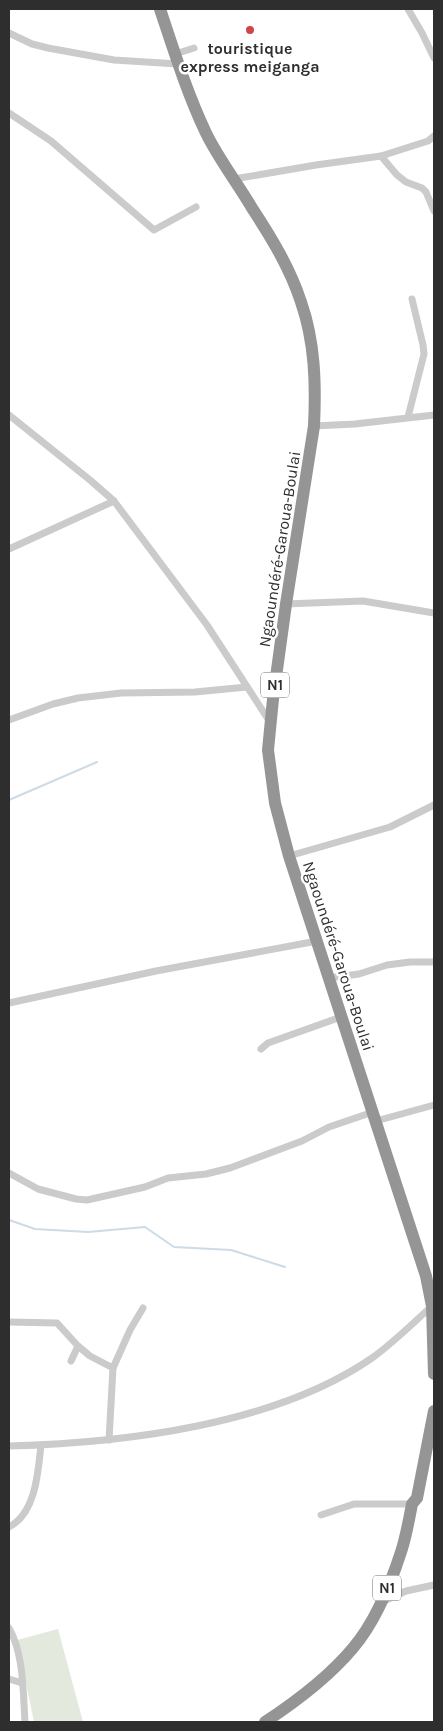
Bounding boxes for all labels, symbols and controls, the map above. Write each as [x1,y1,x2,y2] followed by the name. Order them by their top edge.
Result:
[244,24,256,36] marker: touristique express meiganga
[180,39,320,76] place label: touristique express meiganga
[255,450,304,648] street label: Ngaoundéré-Garoua-Boulai
[261,672,289,698] road number: N1
[299,859,378,1053] street label: Ngaoundéré-Garoua-Boulai
[373,1576,401,1600] road number: N1

